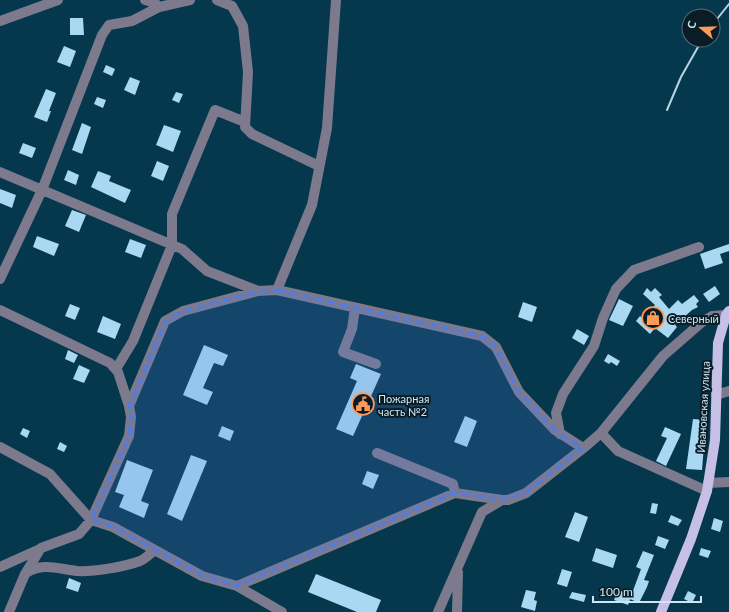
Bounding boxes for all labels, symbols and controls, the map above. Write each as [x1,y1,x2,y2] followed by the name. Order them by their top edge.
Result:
[681,8,721,48] north arrow
[684,18,699,30] text: С
[640,305,666,331] shop icon: Северный
[668,312,719,325] place label: Северный
[694,361,712,453] street label: Ивановская улица
[350,391,376,417] public building icon: Пожарная часть №2
[378,392,429,418] place label: Пожарная часть №2
[593,578,701,604] scale bar
[599,584,633,599] text: 100 m

